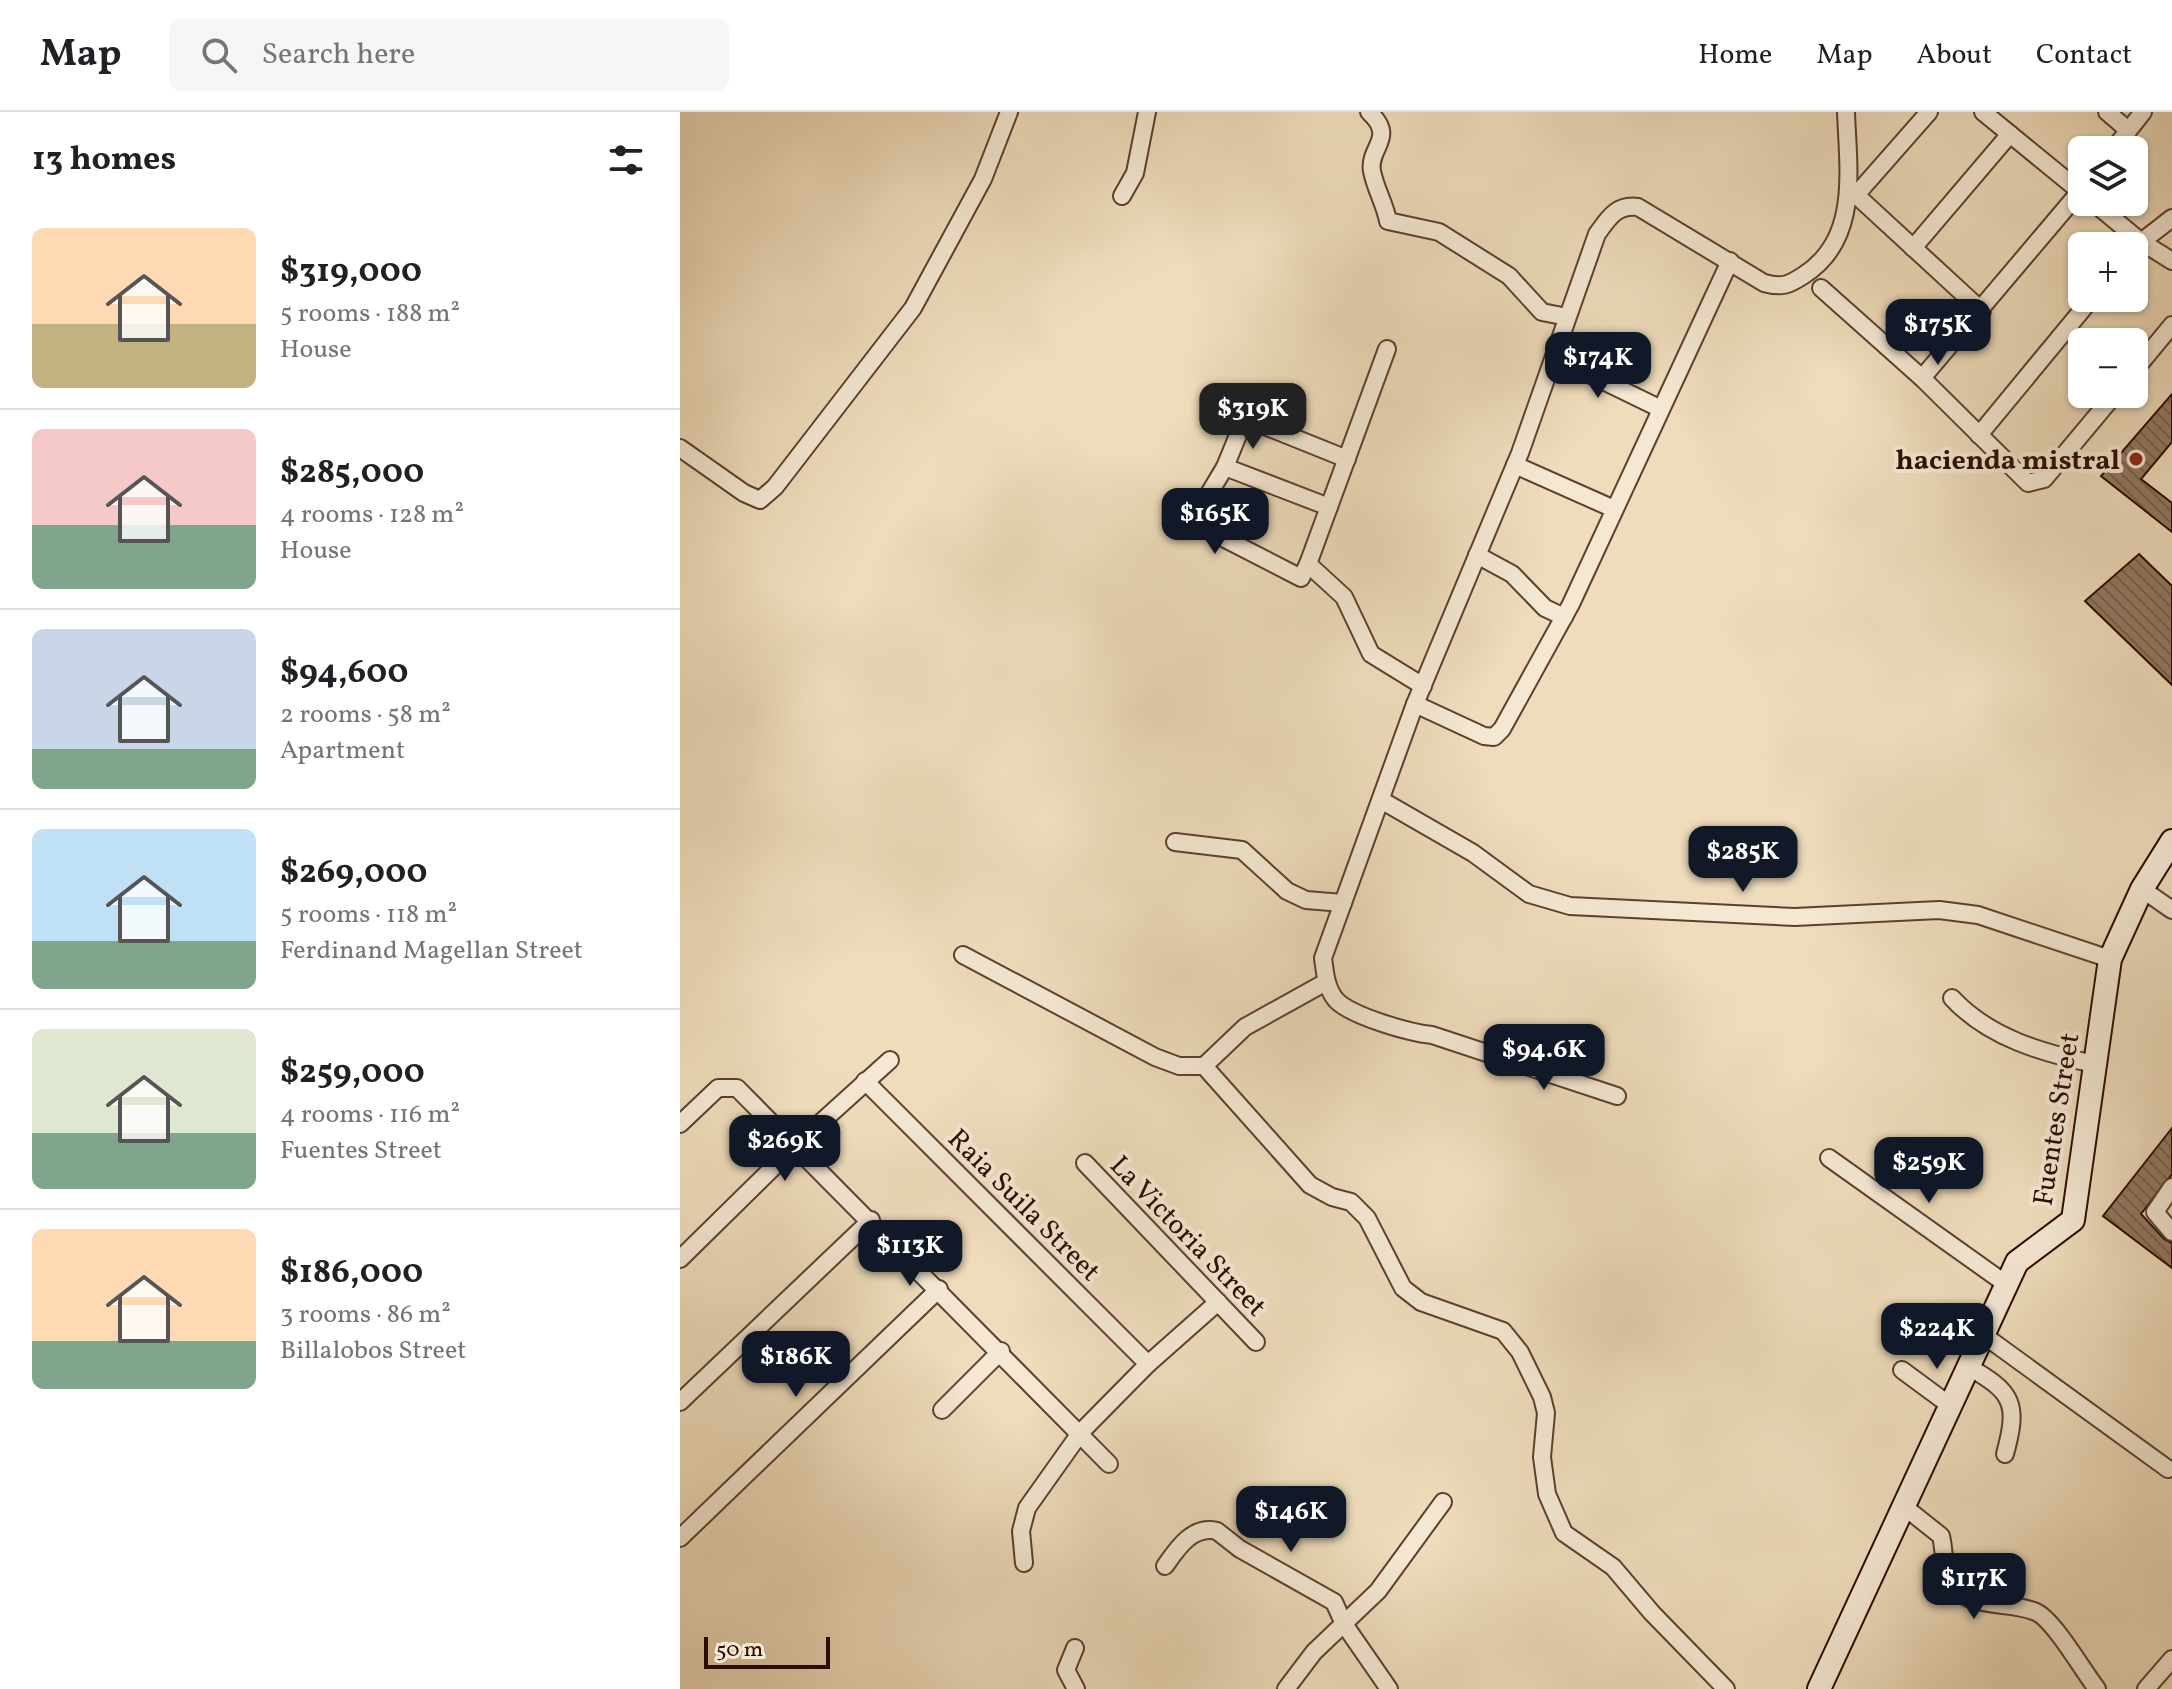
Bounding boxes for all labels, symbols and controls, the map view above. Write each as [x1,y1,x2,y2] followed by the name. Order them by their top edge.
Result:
[169,19,729,91] search box
[40,29,121,82] text: Map
[197,33,241,77] icon: search
[261,34,415,76] text: Search here
[1698,36,1772,75] text: Home
[1816,36,1872,75] text: Map
[1916,36,1992,75] text: About
[2036,36,2132,75] text: Contact
[2068,136,2148,408] map controls
[2068,136,2148,216] button: layers
[32,137,176,184] text: 13 homes
[604,138,648,182] icon: filters
[2068,232,2148,312] button: +
[280,249,422,296] text: $319,000
[96,260,192,356] icon: home
[280,296,460,332] text: 5 rooms · 188 m²
[1882,299,1994,367] pin: $175K
[1904,307,1972,343] text: $175K
[2068,328,2148,408] button: −
[280,332,352,368] text: House
[1542,332,1654,400] pin: $174K
[1563,340,1633,376] text: $174K
[1197,383,1309,451] pin: $319K
[1217,391,1289,427] text: $319K
[1895,442,2120,481] place label: hacienda mistral
[280,450,424,497] text: $285,000
[2127,450,2145,468] marker: hacienda mistral
[96,461,192,557] icon: home
[1159,488,1271,556] pin: $165K
[1180,496,1250,532] text: $165K
[280,497,464,533] text: 4 rooms · 128 m²
[280,533,352,569] text: House
[280,650,408,697] text: $94,600
[96,661,192,757] icon: home
[280,697,451,733] text: 2 rooms · 58 m²
[280,733,405,769] text: Apartment
[1687,826,1799,894] pin: $285K
[1707,834,1780,870] text: $285K
[280,850,427,897] text: $269,000
[96,861,192,957] icon: home
[280,897,457,933] text: 5 rooms · 118 m²
[280,933,583,969] text: Ferdinand Magellan Street
[1479,1024,1609,1092] pin: $94.6K
[2025,1030,2090,1209] street label: Fuentes Street
[1502,1032,1586,1068] text: $94.6K
[280,1050,425,1097] text: $259,000
[96,1061,192,1157] icon: home
[280,1097,460,1133] text: 4 rooms · 116 m²
[729,1115,841,1183] pin: $269K
[938,1121,1108,1291] street label: Raia Suila Street
[747,1123,823,1159] text: $269K
[280,1133,442,1169] text: Fuentes Street
[1873,1137,1985,1205] pin: $259K
[1892,1145,1966,1181] text: $259K
[1100,1147,1274,1326] street label: La Victoria Street
[854,1220,966,1288] pin: $113K
[876,1228,944,1264] text: $113K
[280,1250,423,1297] text: $186,000
[96,1261,192,1357] icon: home
[280,1297,451,1333] text: 3 rooms · 86 m²
[1881,1303,1993,1371] pin: $224K
[1899,1311,1975,1347] text: $224K
[740,1331,852,1399] pin: $186K
[280,1333,466,1369] text: Billalobos Street
[760,1339,832,1375] text: $186K
[1235,1486,1347,1554] pin: $146K
[1254,1494,1328,1530] text: $146K
[1918,1553,2030,1621] pin: $117K
[1941,1561,2007,1597] text: $117K
[704,1633,830,1669] scale bar
[716,1635,763,1666] text: 50 m

